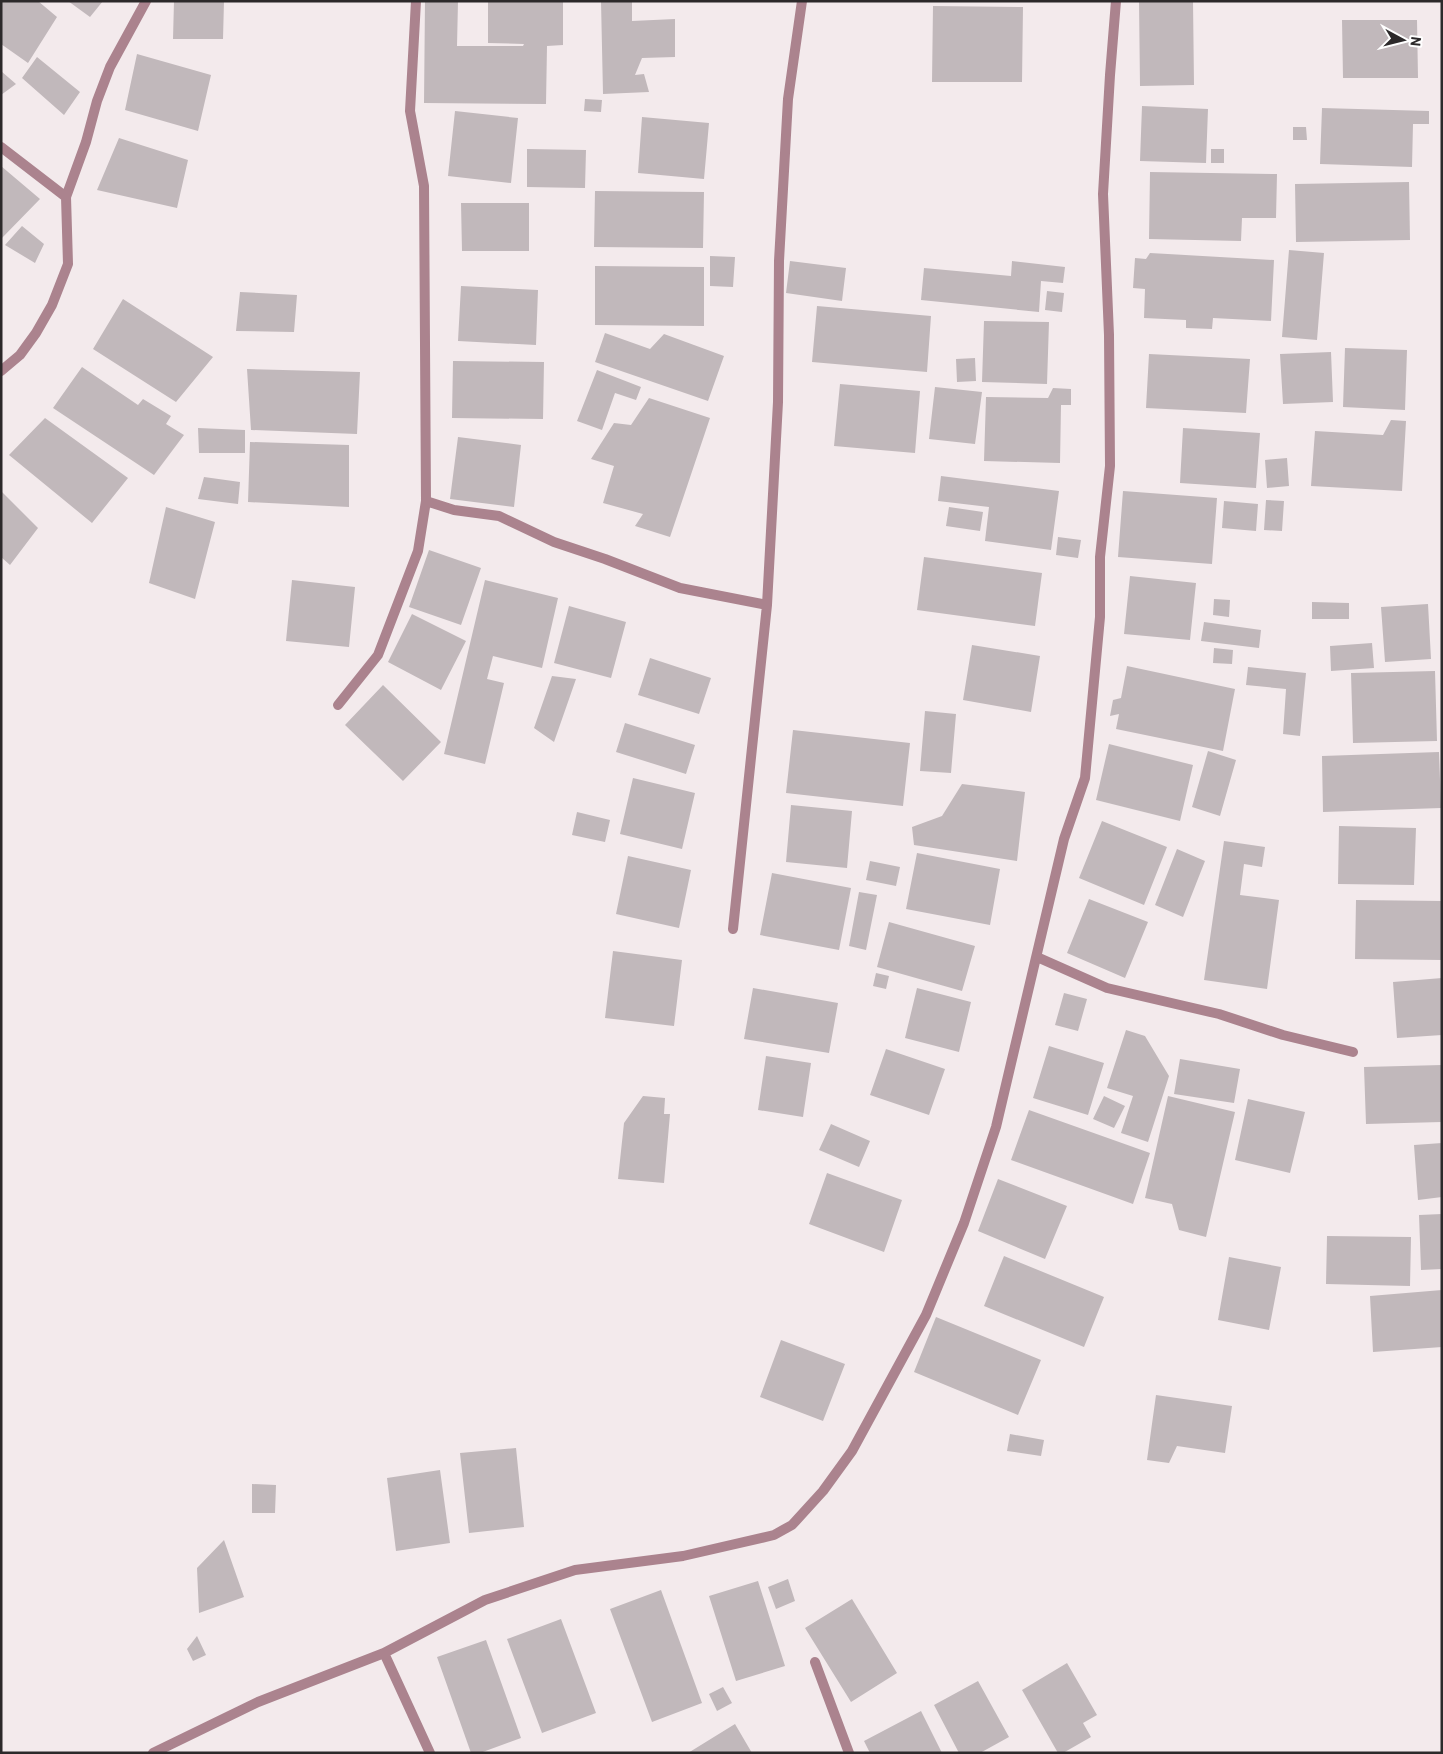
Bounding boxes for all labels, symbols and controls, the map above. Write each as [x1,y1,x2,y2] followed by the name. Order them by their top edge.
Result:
[1378,15,1428,65] north arrow
[1407,36,1425,47] text: N

